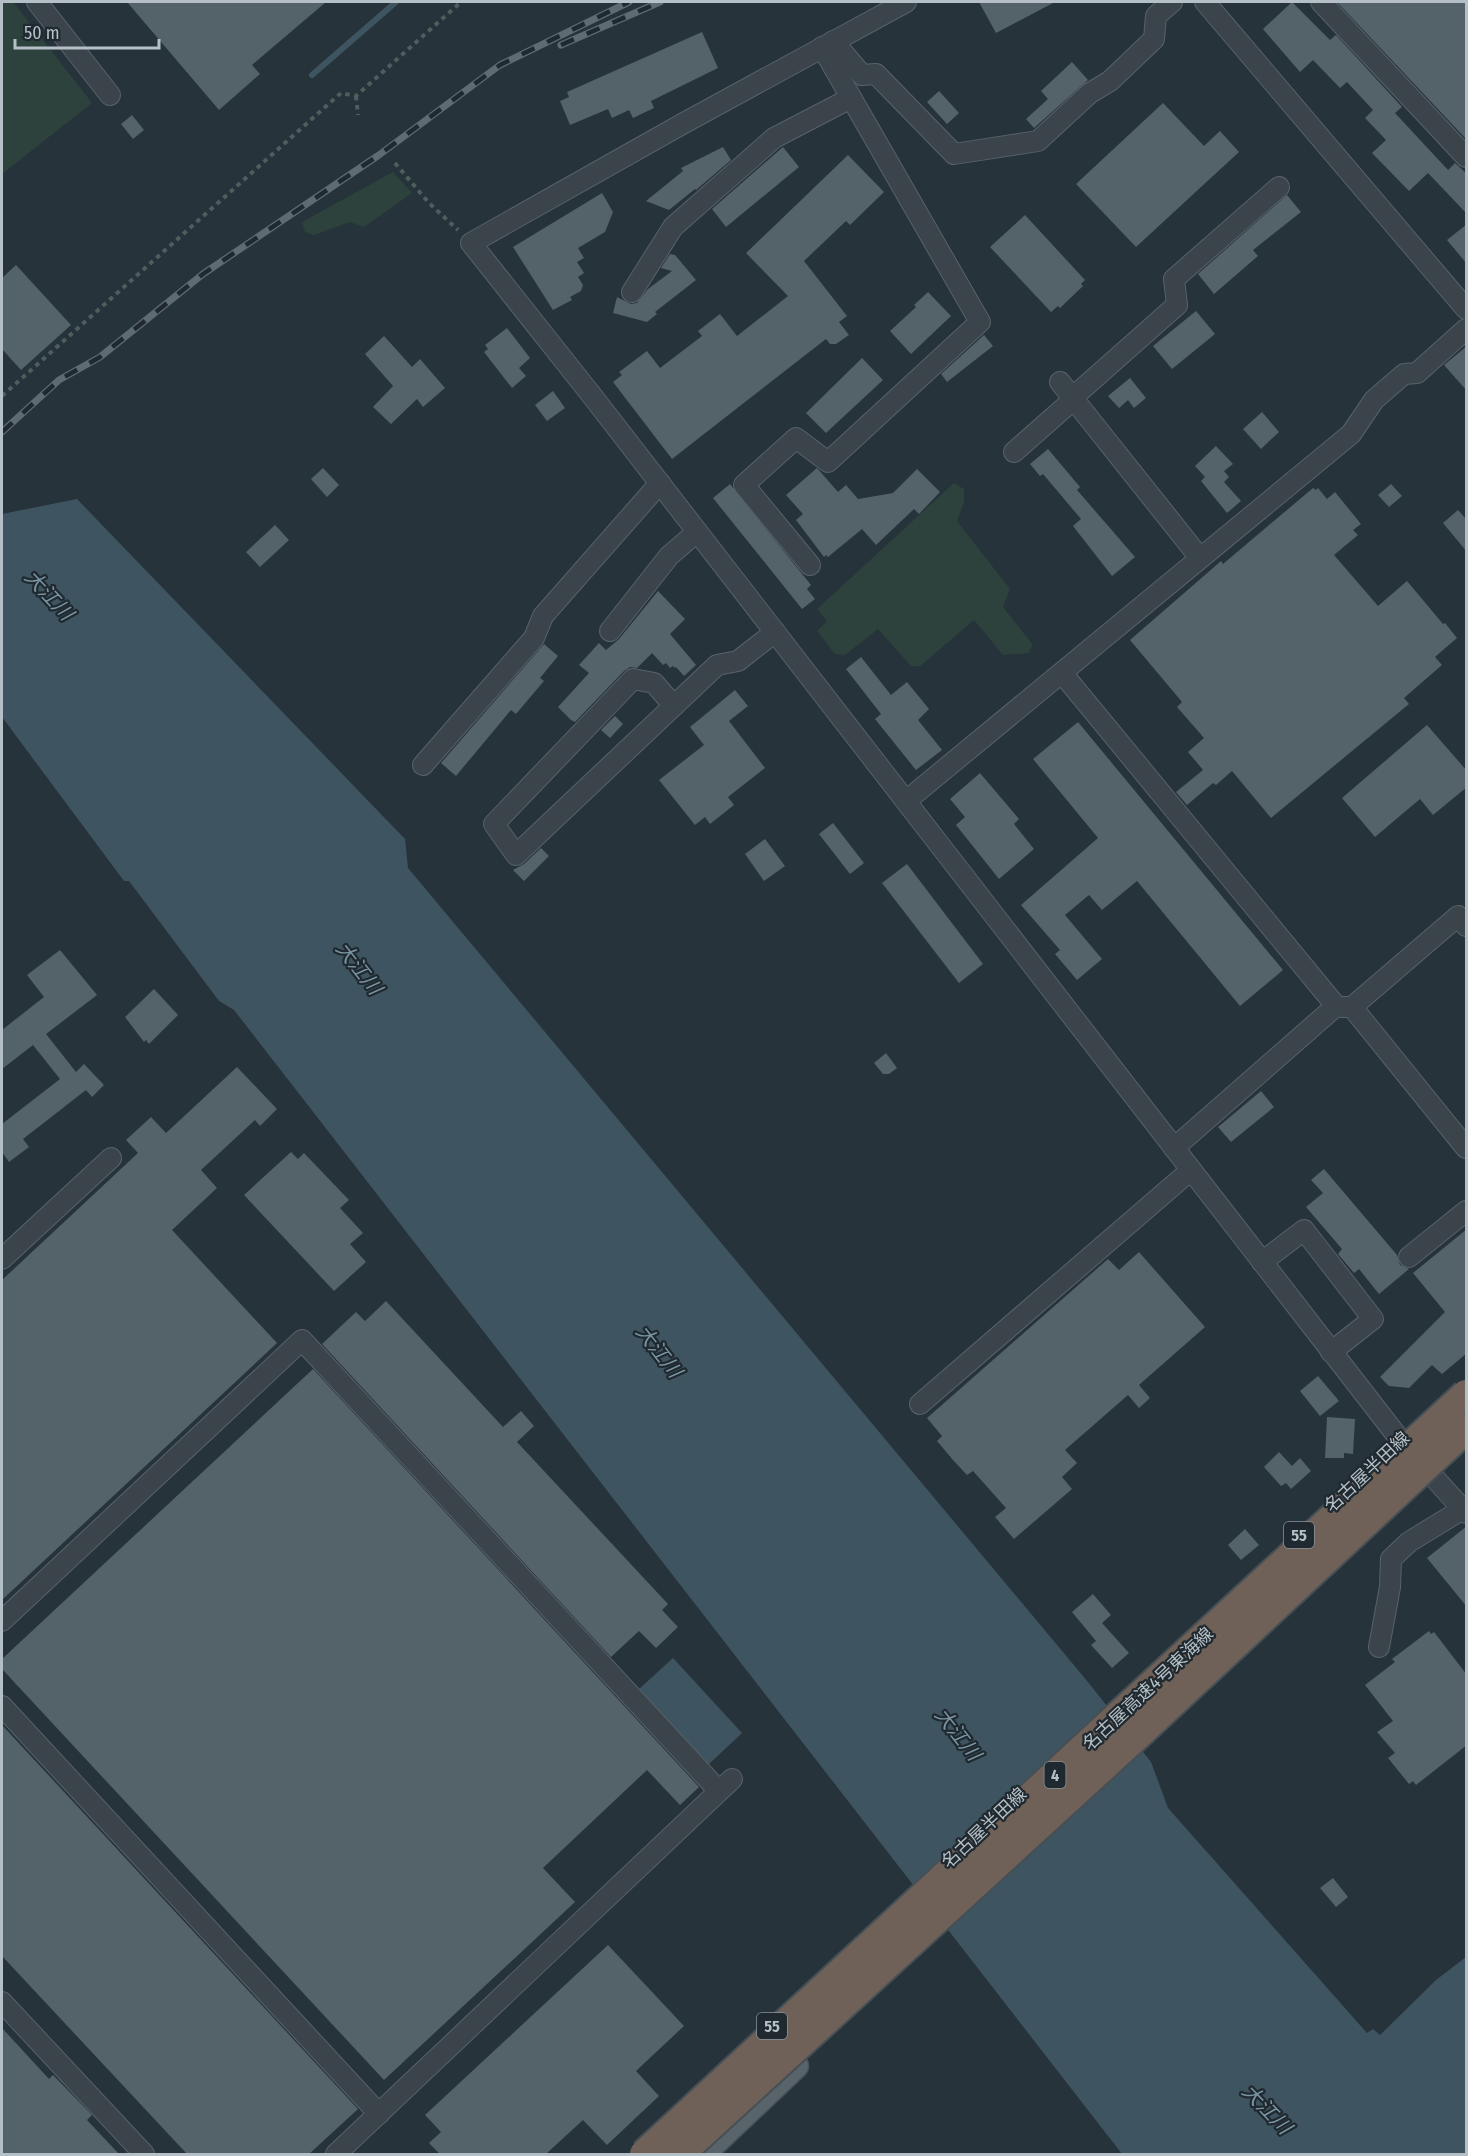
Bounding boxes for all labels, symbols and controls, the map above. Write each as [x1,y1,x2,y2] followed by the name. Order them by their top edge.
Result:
[15,12,159,50] scale bar
[24,22,60,44] text: 50 m
[20,565,80,627] water label: 大江川
[331,937,388,1001] water label: 大江川
[631,1320,688,1384] water label: 大江川
[1320,1427,1414,1517] street label: 名古屋半田線
[1284,1522,1314,1548] road number: 55
[1078,1623,1218,1755] street label: 名古屋高速4号東海線
[930,1703,987,1767] water label: 大江川
[1044,1762,1066,1788] road number: 4
[937,1783,1031,1873] street label: 名古屋半田線
[757,2013,787,2039] road number: 55
[1238,2079,1298,2140] water label: 大江川

